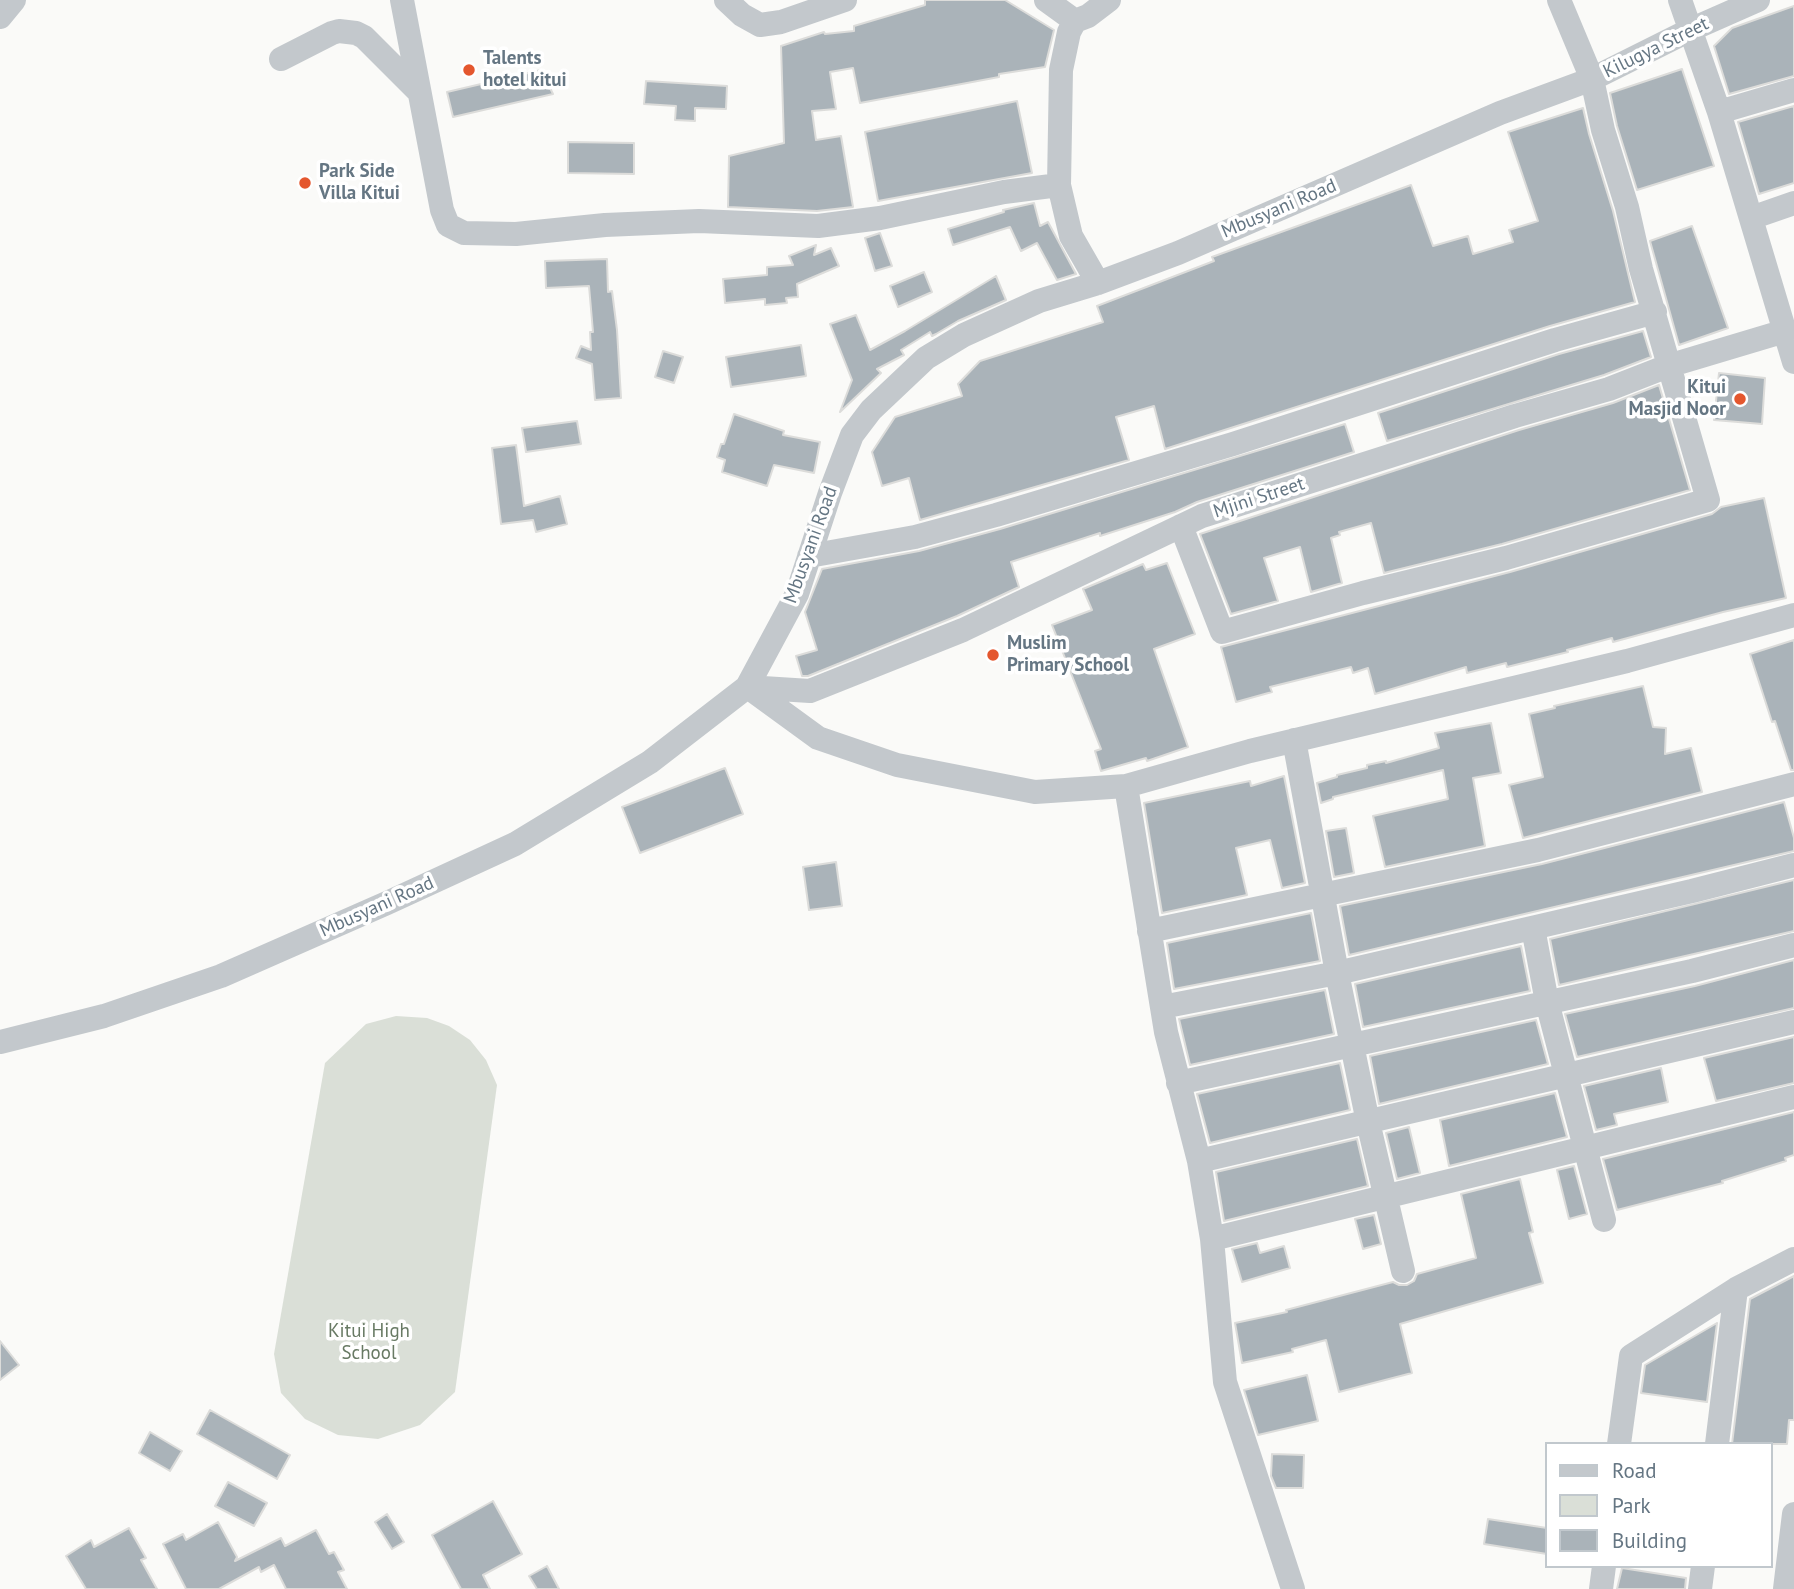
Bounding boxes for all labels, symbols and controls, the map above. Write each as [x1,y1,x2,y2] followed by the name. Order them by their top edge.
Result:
[1600,13,1712,83] street label: Kilugya Street
[483,48,567,92] place label: Talents hotel kitui
[461,62,477,78] marker: Talents hotel kitui
[319,161,400,205] place label: Park Side Villa Kitui
[297,175,313,191] marker: Park Side Villa Kitui
[1218,175,1340,243] street label: Mbusyani Road
[1629,377,1726,421] place label: Kitui Masjid Noor
[1732,391,1748,407] marker: Kitui Masjid Noor
[1211,473,1307,523] street label: Mjini Street
[779,484,843,606] street label: Mbusyani Road
[1007,633,1129,677] place label: Muslim Primary School
[985,647,1001,663] marker: Muslim Primary School
[316,872,438,942] street label: Mbusyani Road
[328,1321,410,1365] park label: Kitui High School
[1546,1442,1773,1568] legend
[1612,1457,1656,1484] text: Road
[1612,1492,1651,1519] text: Park
[1612,1527,1687,1554] text: Building

